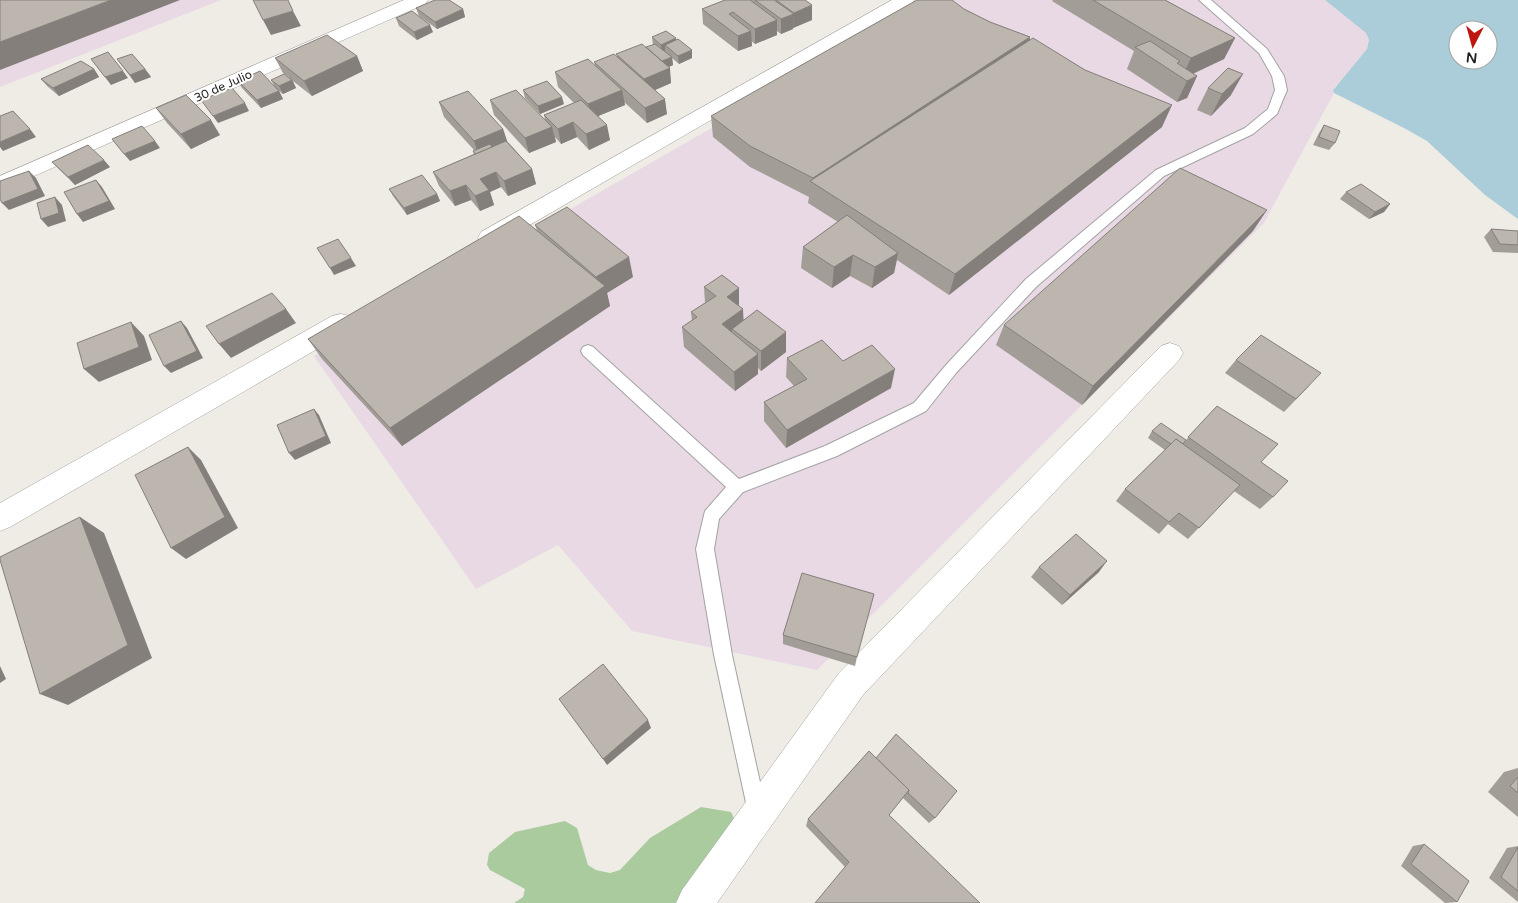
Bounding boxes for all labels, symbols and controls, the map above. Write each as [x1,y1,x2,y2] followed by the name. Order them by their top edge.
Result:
[1448,20,1498,70] north arrow
[1465,48,1478,66] text: N
[192,67,254,105] street label: 30 de Julio

